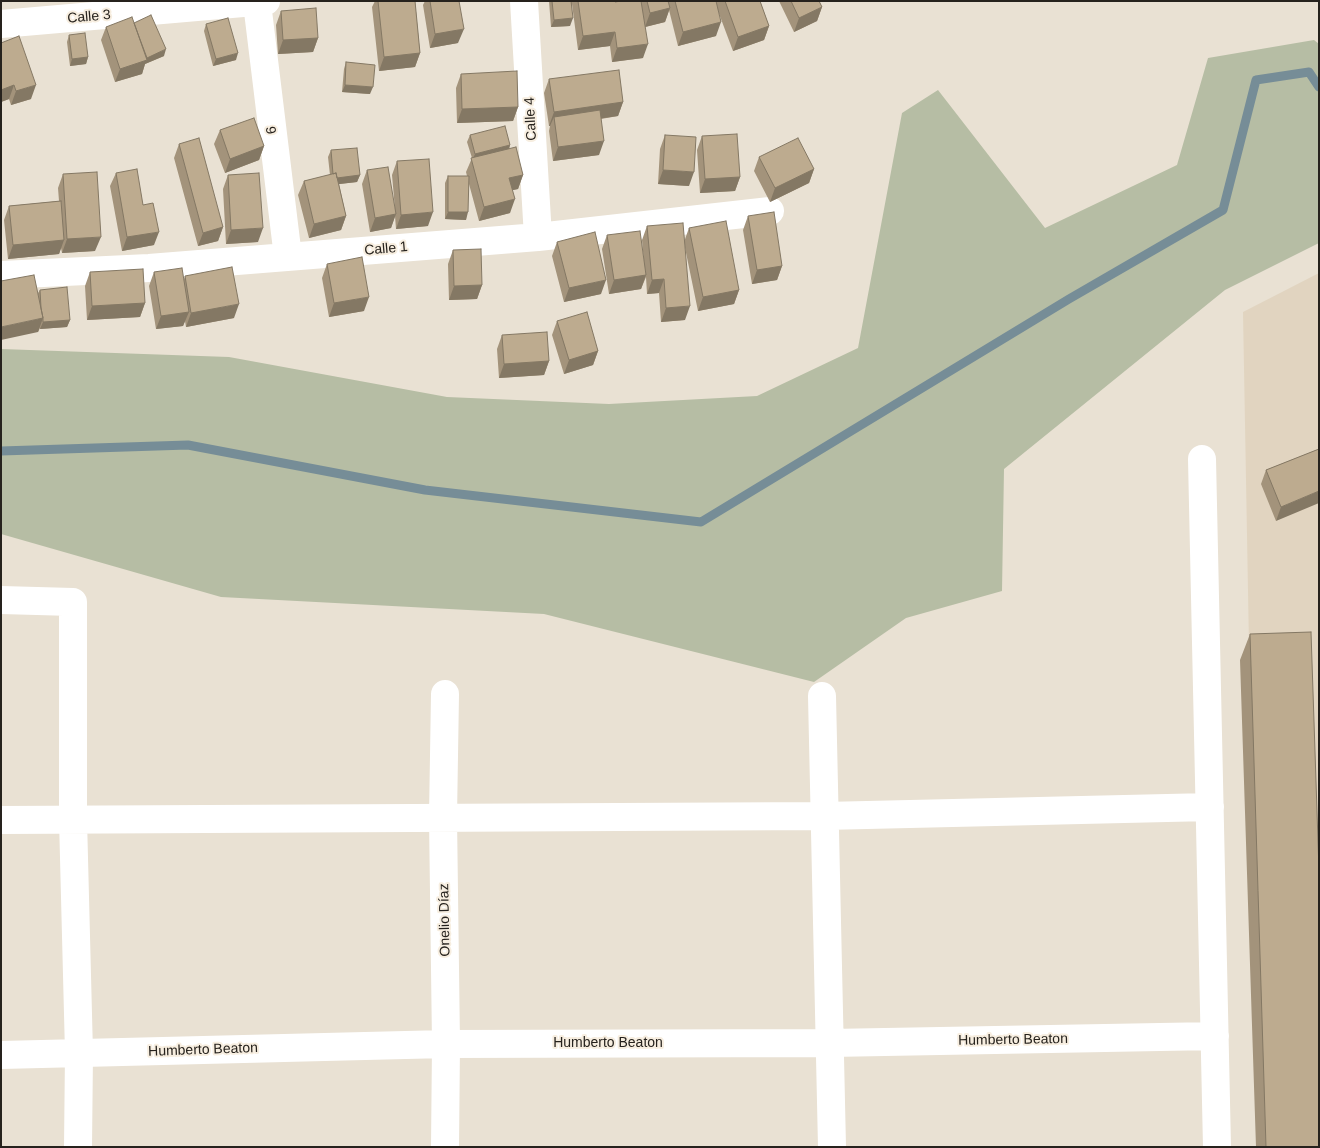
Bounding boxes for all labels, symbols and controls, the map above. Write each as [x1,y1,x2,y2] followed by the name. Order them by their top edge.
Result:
[67,7,111,27] street label: Calle 3
[521,97,541,141] street label: Calle 4
[263,125,281,135] street label: 6
[364,239,408,259] street label: Calle 1
[436,883,454,957] street label: Onelio Díaz
[958,1031,1068,1049] street label: Humberto Beaton
[553,1035,663,1051] street label: Humberto Beaton
[148,1040,258,1060] street label: Humberto Beaton

